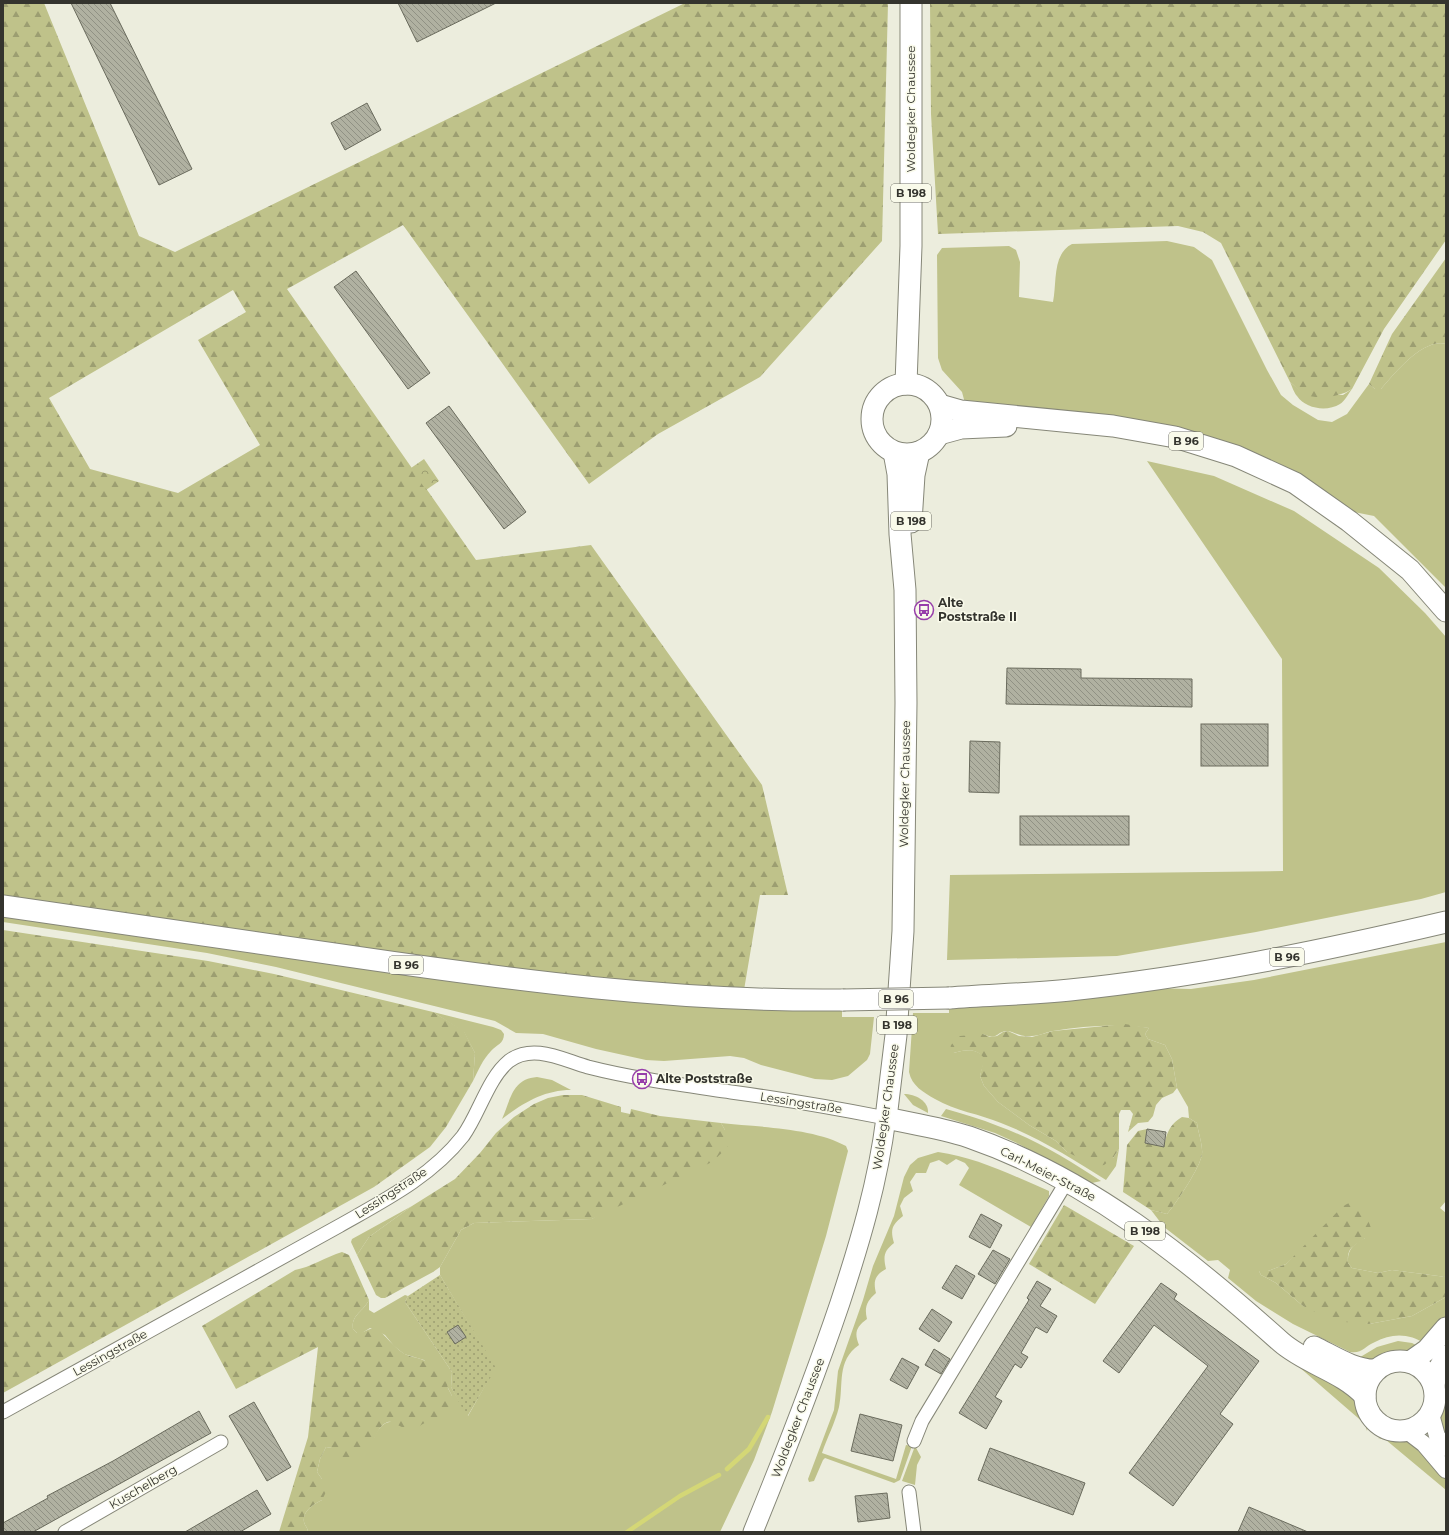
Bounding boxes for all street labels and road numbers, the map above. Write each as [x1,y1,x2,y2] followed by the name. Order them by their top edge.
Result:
[903,45,918,173] street label: Woldegker Chaussee
[891,184,931,202] road number: B 198
[1169,432,1203,450] road number: B 96
[891,512,931,530] road number: B 198
[896,720,913,848] street label: Woldegker Chaussee
[1270,948,1304,966] road number: B 96
[389,956,423,974] road number: B 96
[879,990,913,1008] road number: B 96
[877,1016,917,1034] road number: B 198
[869,1043,902,1171] street label: Woldegker Chaussee
[759,1089,843,1116] street label: Lessingstraße
[998,1143,1098,1204] street label: Carl-Meier-Straße
[352,1164,430,1221] street label: Lessingstraße
[1125,1222,1165,1240] road number: B 198
[70,1326,150,1379] street label: Lessingstraße
[768,1356,827,1480] street label: Woldegker Chaussee
[106,1461,179,1512] street label: Kuschelberg

